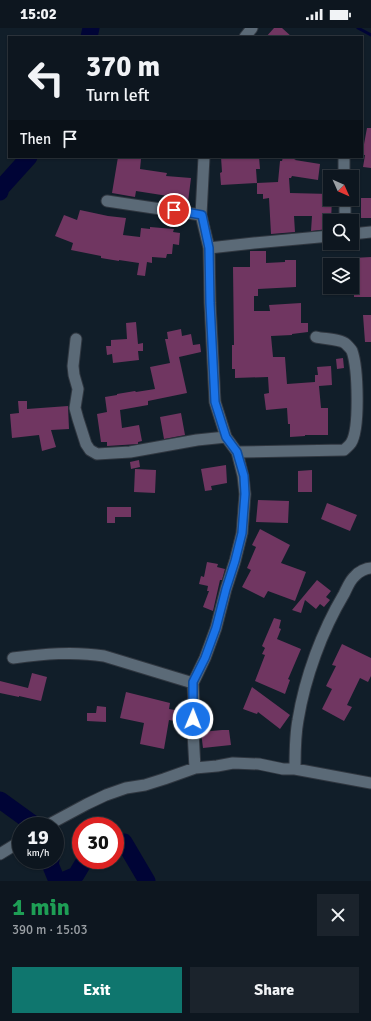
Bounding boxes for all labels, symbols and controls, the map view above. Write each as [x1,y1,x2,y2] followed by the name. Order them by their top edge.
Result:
[20,5,57,23] text: 15:02
[86,50,160,84] text: 370 m
[20,52,72,104] icon: left
[86,84,149,106] text: Turn left
[59,128,81,150] icon: arrive
[20,130,51,148] text: Then
[323,170,359,206] north arrow
[323,170,359,294] map controls
[157,193,191,227] pin
[163,199,185,221] icon: arrive
[323,214,359,250] button: search
[323,258,359,294] button: layers
[172,698,214,740] position arrow
[72,817,124,869] speed limit sign: 30
[27,825,49,850] text: 19
[27,847,49,859] text: km/h
[12,892,70,922] text: 1 min
[317,894,359,936] button: close
[12,922,88,938] text: 390 m · 15:03
[12,967,182,1013] button: Exit
[190,967,359,1013] button: Share

